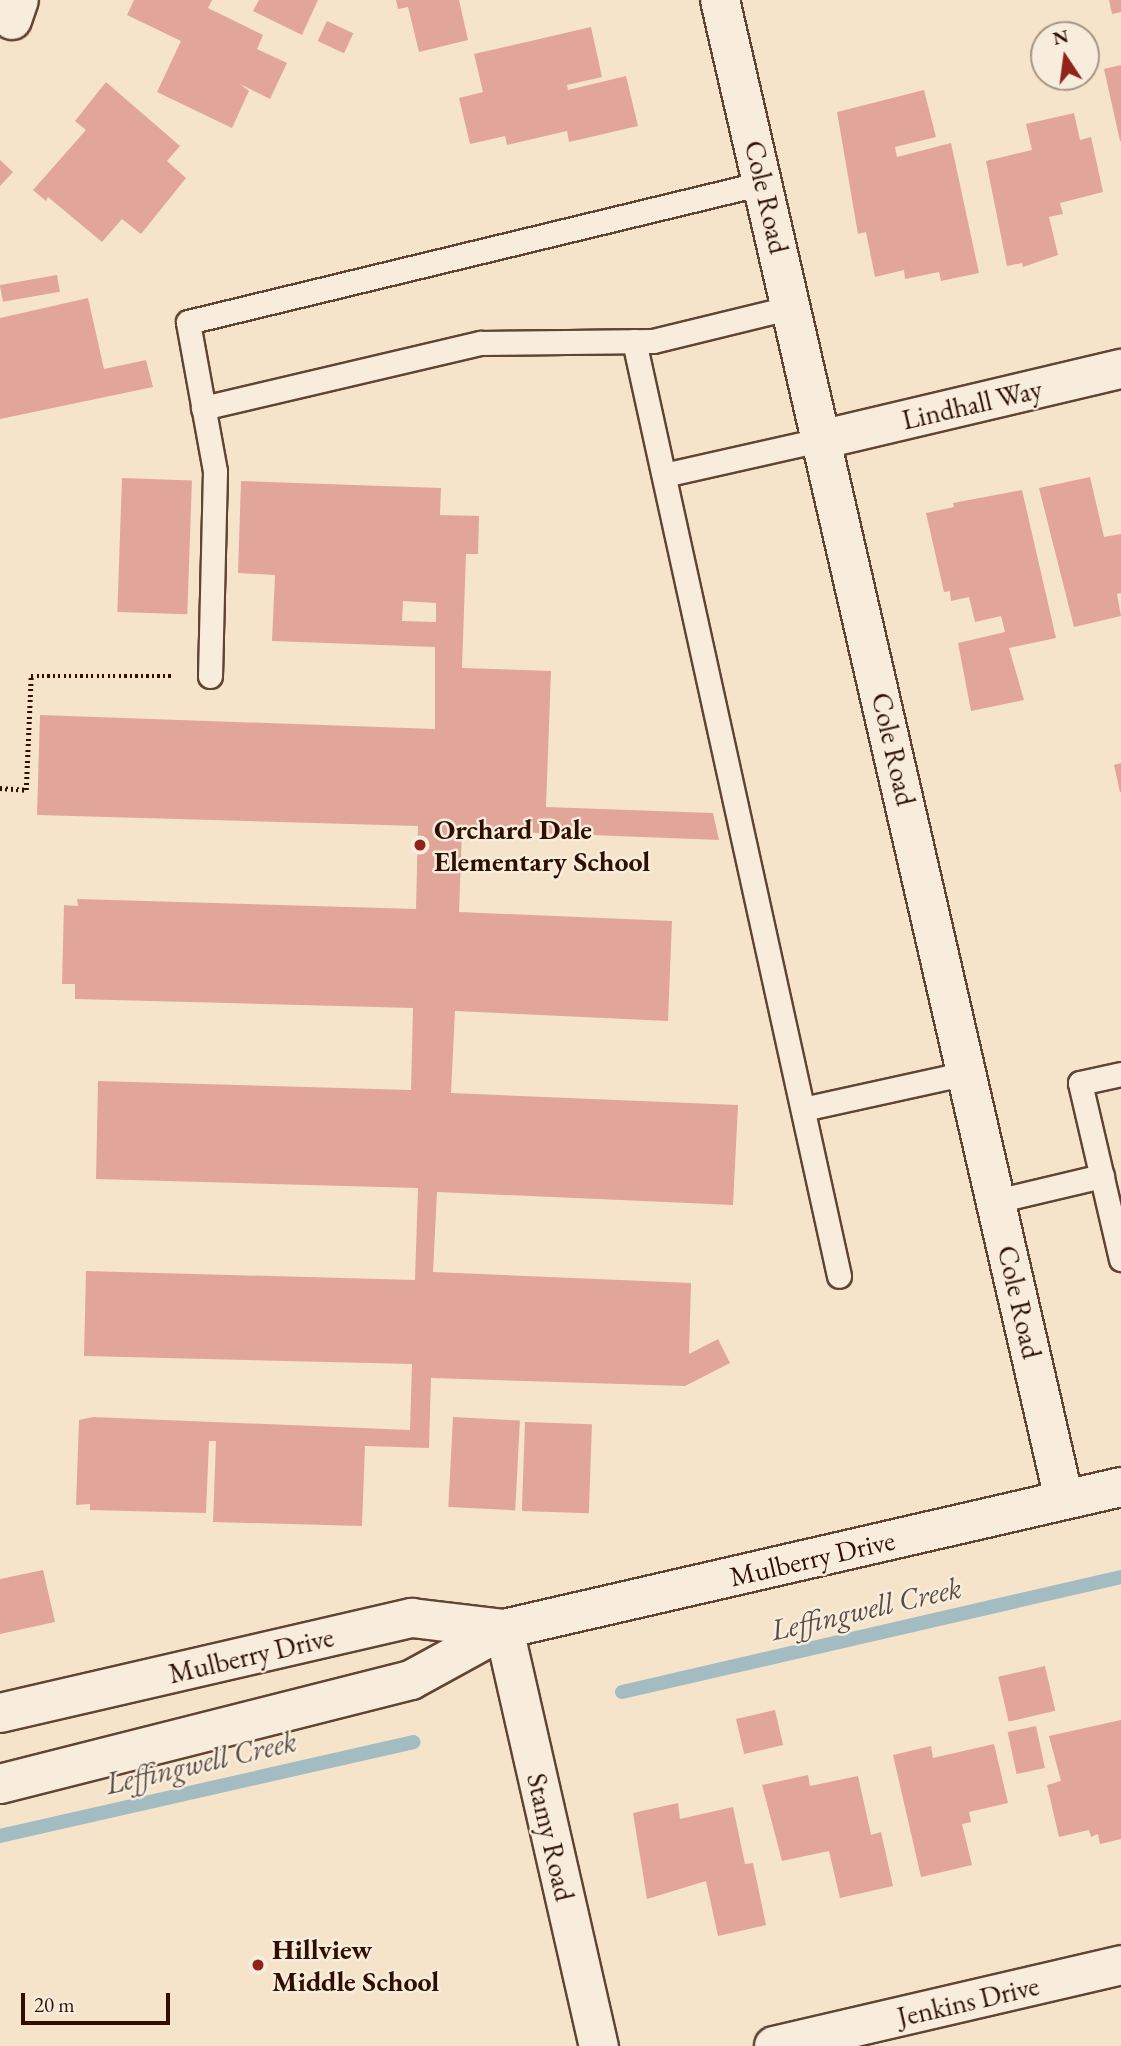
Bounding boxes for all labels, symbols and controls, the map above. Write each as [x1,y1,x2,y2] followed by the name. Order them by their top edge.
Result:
[1030,21,1100,91] north arrow
[1050,23,1071,51] text: N
[738,137,796,257] street label: Cole Road
[899,372,1045,436] street label: Lindhall Way
[865,689,923,809] street label: Cole Road
[434,812,650,878] place label: Orchard Dale Elementary School
[412,837,428,853] marker: Orchard Dale Elementary School
[991,1242,1049,1362] street label: Cole Road
[726,1523,898,1593] street label: Mulberry Drive
[767,1570,965,1648] water label: Leffingwell Creek
[165,1620,337,1690] street label: Mulberry Drive
[102,1724,300,1802] water label: Leffingwell Creek
[520,1770,582,1904] street label: Stamy Road
[272,1932,439,1998] place label: Hillview Middle School
[250,1957,266,1973] marker: Hillview Middle School
[894,1968,1042,2034] street label: Jenkins Drive
[24,1980,173,2024] scale bar
[34,1991,75,2018] text: 20 m

